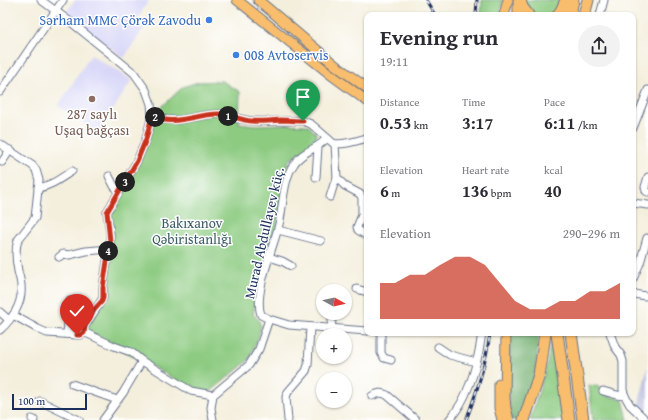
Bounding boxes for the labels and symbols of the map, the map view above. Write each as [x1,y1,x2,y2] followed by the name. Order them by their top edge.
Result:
[39,10,201,30] place label: Sərham MMC Çörək Zavodu
[204,15,214,25] marker: Sərham MMC Çörək Zavodu
[244,45,329,65] place label: 008 Avtoservis
[231,50,241,60] marker: 008 Avtoservis
[286,80,320,121] pin
[87,94,97,104] marker: 287 saylı Uşaq bağçası
[55,104,130,140] place label: 287 saylı Uşaq bağçası
[218,106,238,126] pin: 1
[145,107,165,127] pin: 2
[239,165,289,301] street label: Murad Abdullayev küç.
[115,172,135,192] pin: 3
[152,213,232,249] park label: Bakıxanov Qəbiristanlığı
[98,241,118,261] pin: 4
[316,284,352,320] north arrow
[60,294,94,335] pin
[12,392,87,411] scale bar

